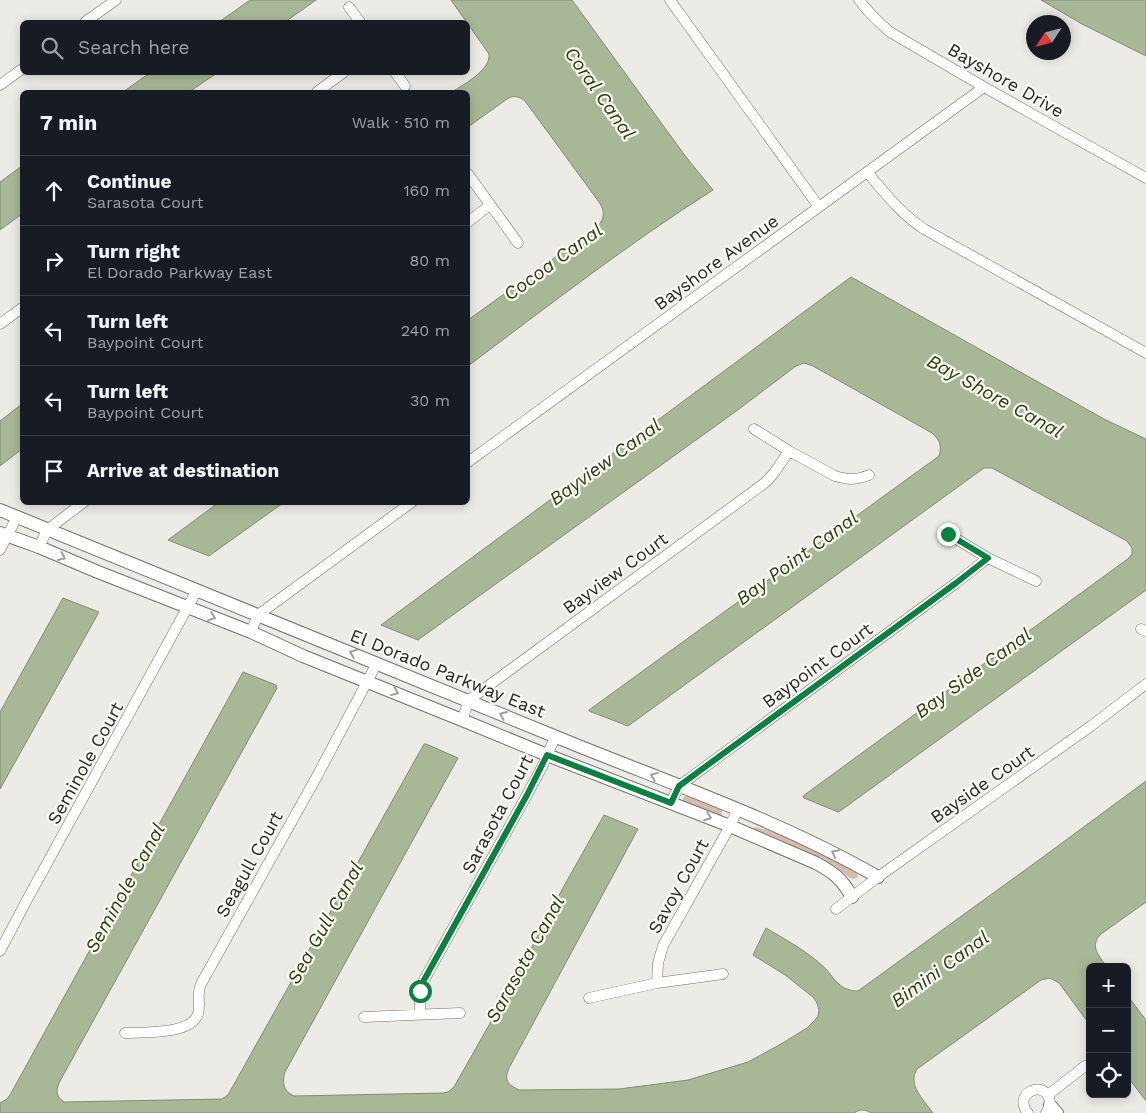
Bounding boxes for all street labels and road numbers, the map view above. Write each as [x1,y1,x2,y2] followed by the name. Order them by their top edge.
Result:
[944,38,1068,122] street label: Bayshore Drive
[650,210,782,314] street label: Bayshore Avenue
[558,528,672,618] street label: Bayview Court
[758,618,876,712] street label: Baypoint Court
[347,624,549,722] street label: El Dorado Parkway East
[43,698,127,828] street label: Seminole Court
[926,740,1038,827] street label: Bayside Court
[457,751,537,877] street label: Sarasota Court
[211,807,287,921] street label: Seagull Court
[643,835,713,937] street label: Savoy Court

